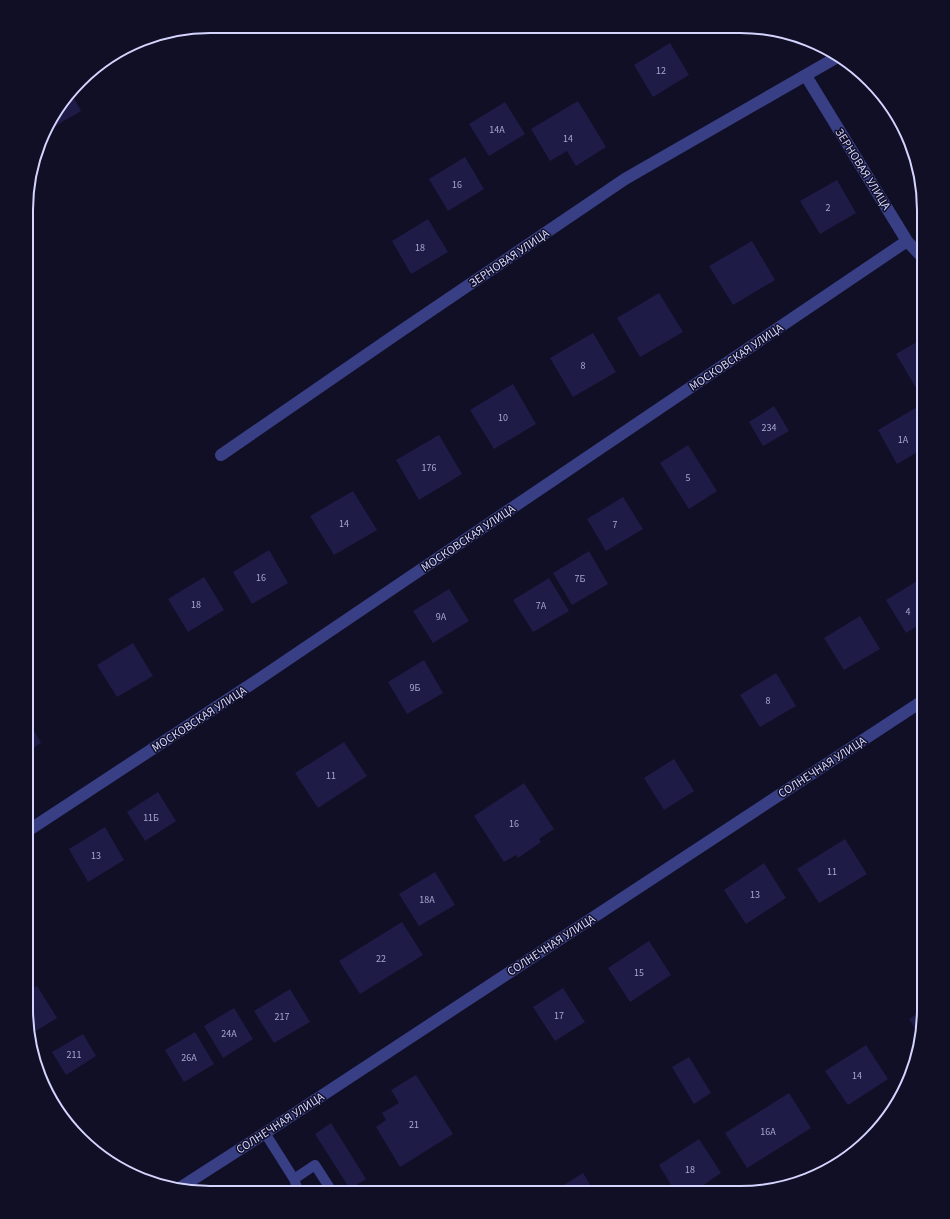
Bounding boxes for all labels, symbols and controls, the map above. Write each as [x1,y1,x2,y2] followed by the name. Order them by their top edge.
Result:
[656,64,666,78] house number: 12
[489,123,505,137] house number: 14А
[831,125,895,214] street label: ЗЕРНОВАЯ УЛИЦА
[563,132,573,146] house number: 14
[452,178,462,192] house number: 16
[826,201,831,215] house number: 2
[466,225,553,292] street label: ЗЕРНОВАЯ УЛИЦА
[415,241,425,255] house number: 18
[686,319,787,395] street label: МОСКОВСКАЯ УЛИЦА
[581,359,586,373] house number: 8
[498,411,508,425] house number: 10
[762,421,776,435] house number: 234
[898,433,909,447] house number: 1А
[422,461,436,475] house number: 176
[686,471,691,485] house number: 5
[418,500,519,576] street label: МОСКОВСКАЯ УЛИЦА
[339,517,349,531] house number: 14
[613,518,618,532] house number: 7
[256,571,266,585] house number: 16
[575,572,586,586] house number: 7Б
[191,598,201,612] house number: 18
[536,599,547,613] house number: 7А
[906,605,911,619] house number: 4
[436,610,447,624] house number: 9А
[410,681,421,695] house number: 9Б
[148,682,251,757] street label: МОСКОВСКАЯ УЛИЦА
[766,694,771,708] house number: 8
[775,732,870,802] street label: СОЛНЕЧНАЯ УЛИЦА
[326,769,336,783] house number: 11
[143,811,159,825] house number: 11Б
[509,817,519,831] house number: 16
[91,849,101,863] house number: 13
[827,865,837,879] house number: 11
[750,888,760,902] house number: 13
[419,893,435,907] house number: 18А
[504,910,599,980] street label: СОЛНЕЧНАЯ УЛИЦА
[376,952,386,966] house number: 22
[634,966,644,980] house number: 15
[554,1009,564,1023] house number: 17
[275,1010,289,1024] house number: 217
[221,1027,237,1041] house number: 24А
[67,1048,81,1062] house number: 211
[181,1051,197,1065] house number: 26А
[852,1069,862,1083] house number: 14
[233,1088,328,1158] street label: СОЛНЕЧНАЯ УЛИЦА
[409,1118,419,1132] house number: 21
[760,1125,776,1139] house number: 16А
[685,1163,695,1177] house number: 18

